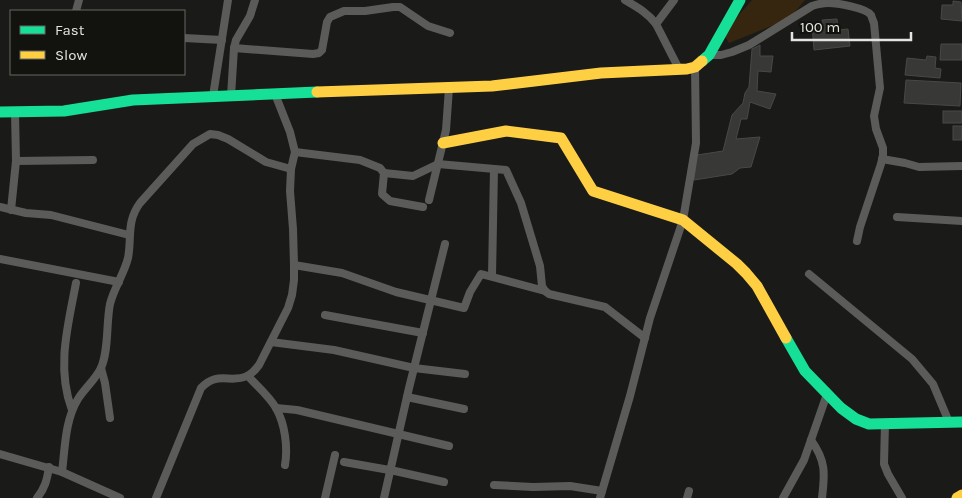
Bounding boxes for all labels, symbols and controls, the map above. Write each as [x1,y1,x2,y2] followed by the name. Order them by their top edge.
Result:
[10,10,185,75] legend
[792,10,911,42] scale bar
[800,18,840,36] text: 100 m
[55,21,85,39] text: Fast
[55,46,87,64] text: Slow

